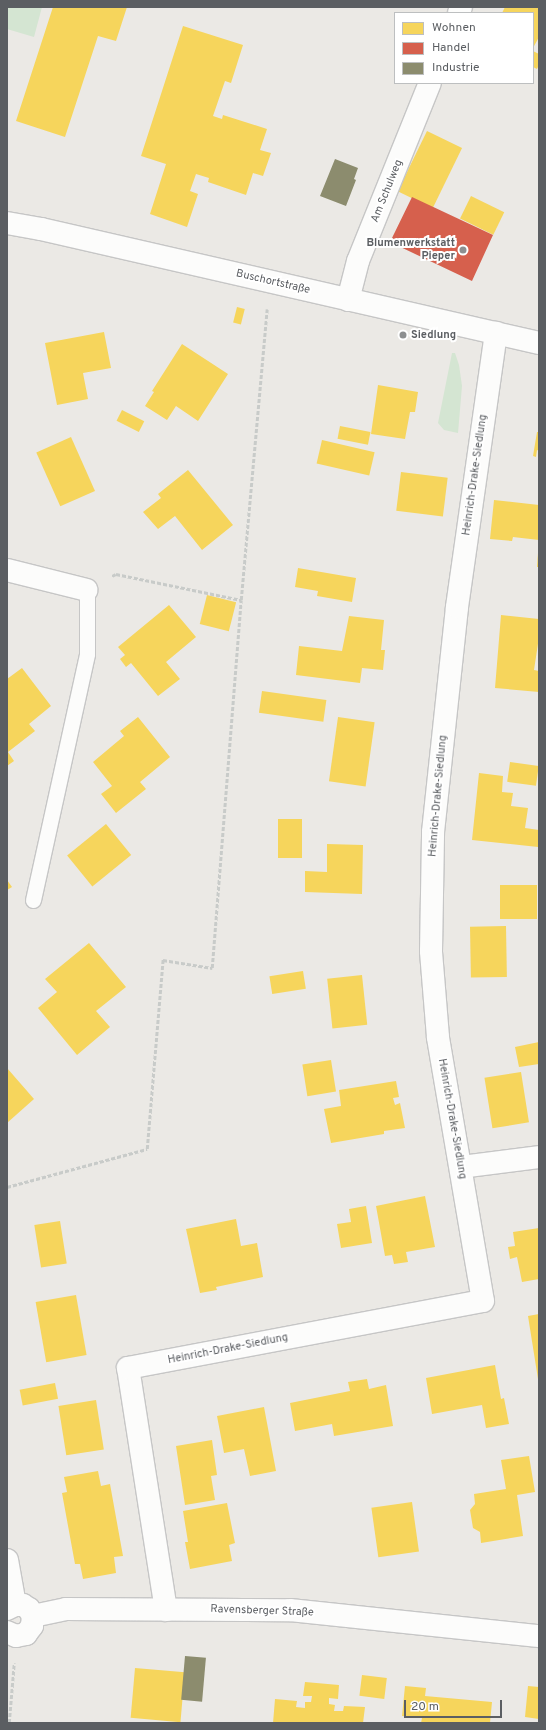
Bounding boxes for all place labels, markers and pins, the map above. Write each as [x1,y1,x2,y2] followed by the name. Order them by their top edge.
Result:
[366,237,455,263] place label: Blumenwerkstatt Pieper
[458,245,468,255] marker: Blumenwerkstatt Pieper
[411,328,456,342] place label: Siedlung
[398,330,408,340] marker: Siedlung

